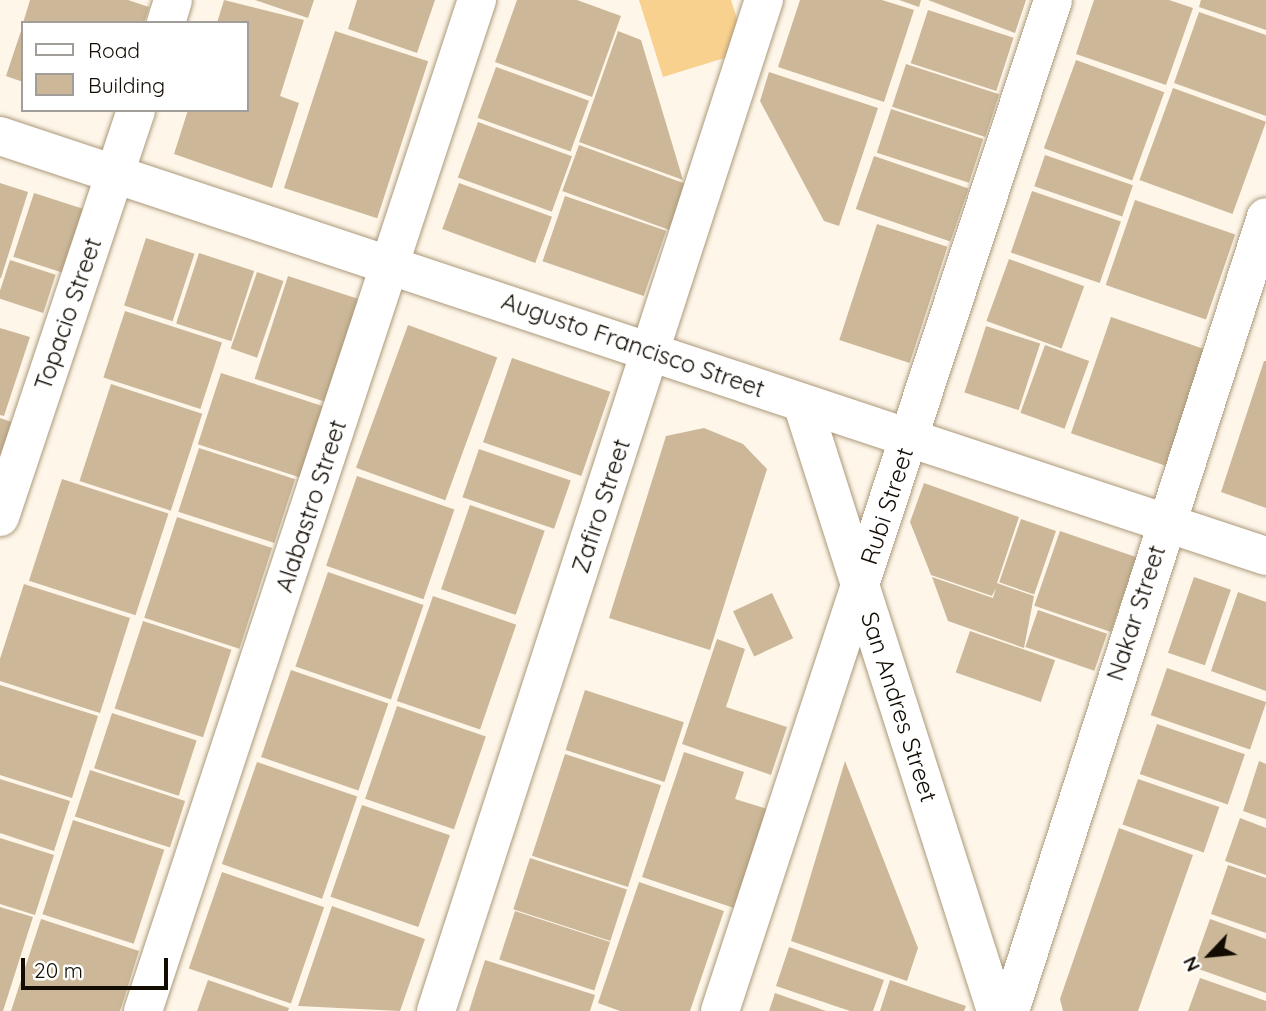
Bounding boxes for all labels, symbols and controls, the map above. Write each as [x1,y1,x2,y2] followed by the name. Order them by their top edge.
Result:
[21,21,248,112] legend
[88,37,140,63] text: Road
[88,72,165,98] text: Building
[28,234,108,394] street label: Topacio Street
[498,286,768,404] street label: Augusto Francisco Street
[270,416,352,596] street label: Alabastro Street
[566,435,636,577] street label: Zafiro Street
[855,444,919,568] street label: Rubi Street
[1101,542,1171,684] street label: Nakar Street
[855,608,943,806] street label: San Andres Street
[1175,920,1245,990] north arrow
[24,944,172,988] scale bar
[1177,953,1205,976] text: N
[34,957,83,983] text: 20 m

